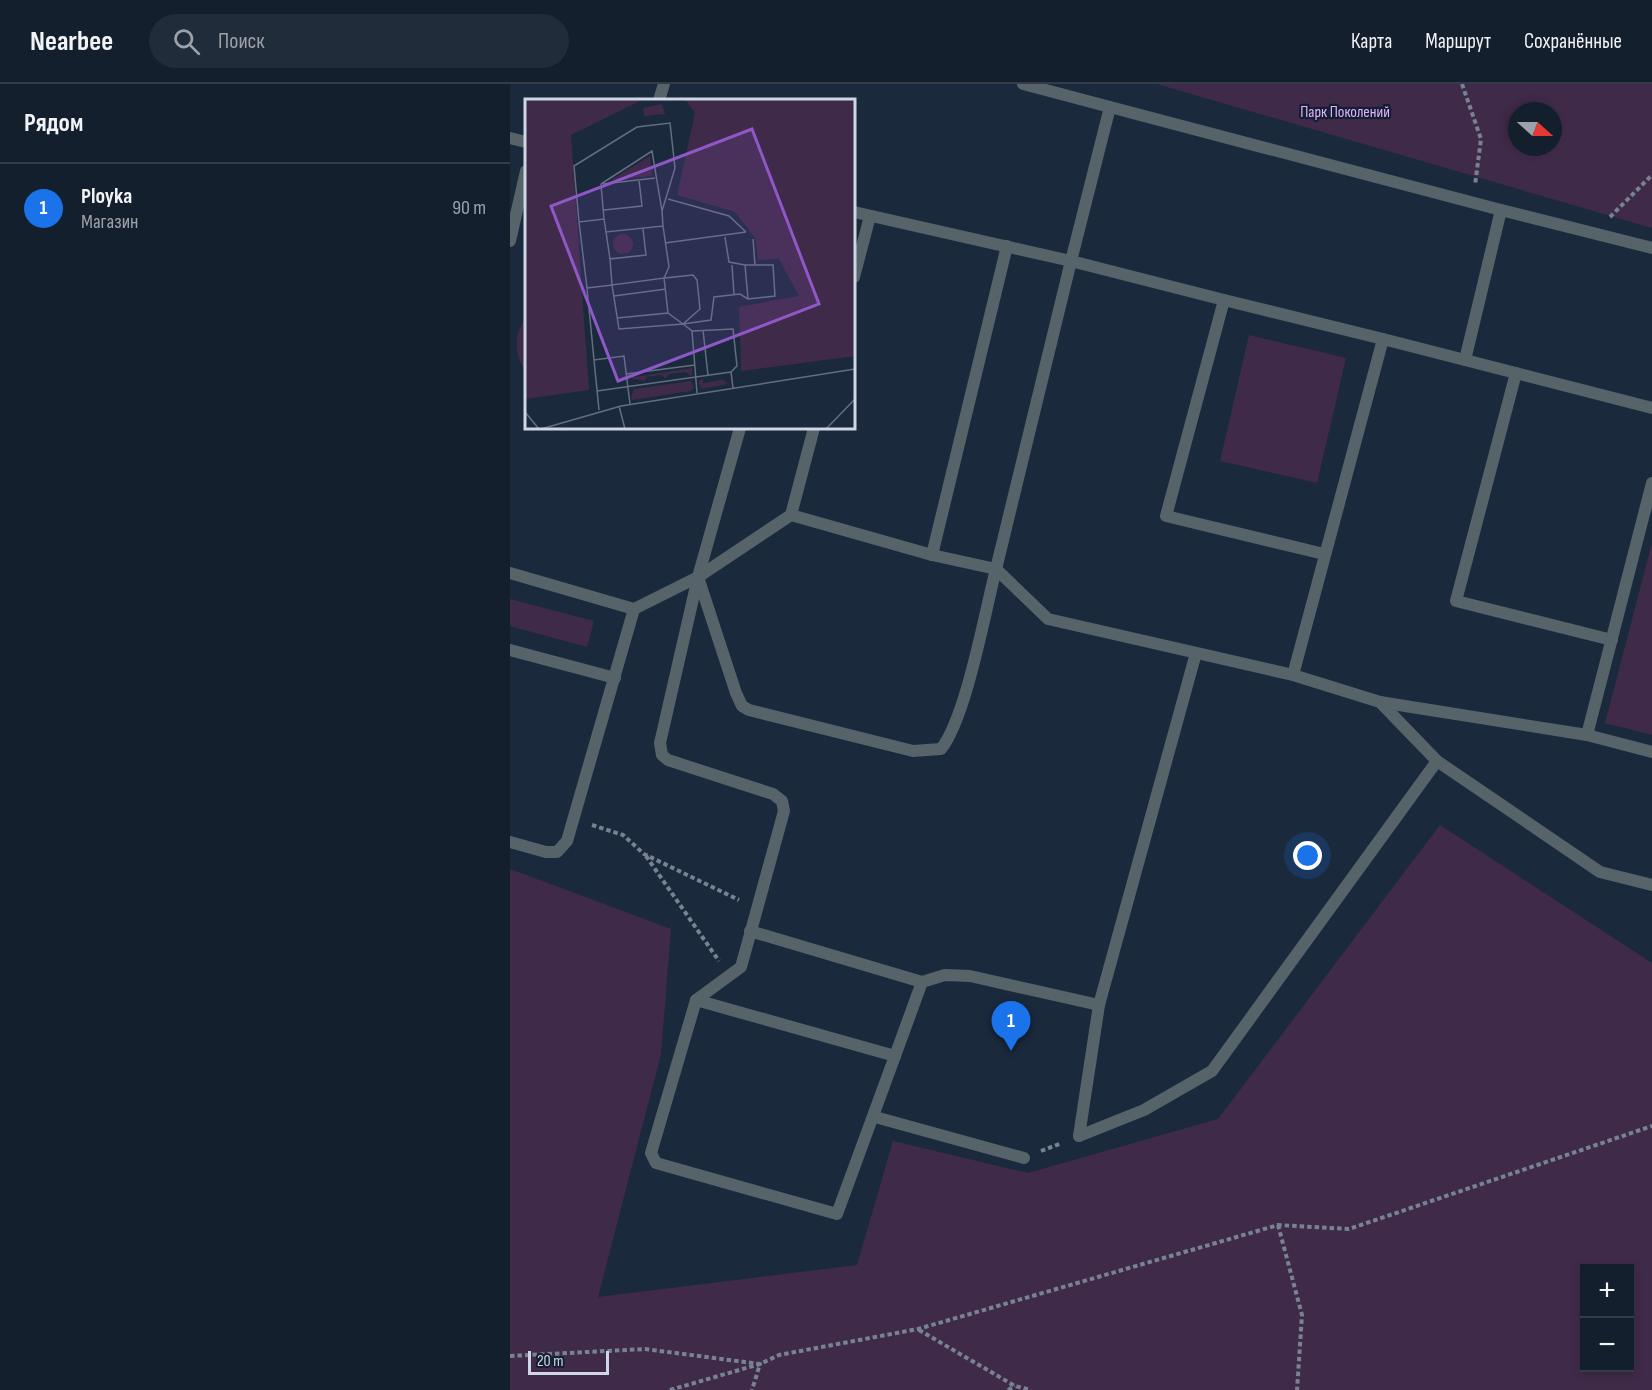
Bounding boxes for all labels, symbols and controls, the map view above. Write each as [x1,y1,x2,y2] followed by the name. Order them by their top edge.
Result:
[149,14,569,68] search box
[30,25,113,58] text: Nearbee
[170,25,203,58] icon: search
[218,28,265,55] text: Поиск
[1351,29,1392,54] text: Карта
[1425,29,1491,54] text: Маршрут
[1524,29,1622,54] text: Сохранённые
[525,99,855,429] inset map
[1508,102,1562,156] north arrow
[1300,103,1390,122] park label: Парк Поколений
[24,108,83,139] text: Рядом
[81,183,132,210] text: Ployka
[40,196,47,220] text: 1
[452,196,486,220] text: 90 m
[81,210,138,234] text: Магазин
[1293,841,1322,870] your location
[992,1002,1030,1051] pin: 1
[1580,1264,1634,1372] map controls
[1580,1264,1634,1318] button: +
[1580,1318,1634,1372] button: −
[528,1348,609,1376] scale bar
[537,1352,564,1371] text: 20 m

